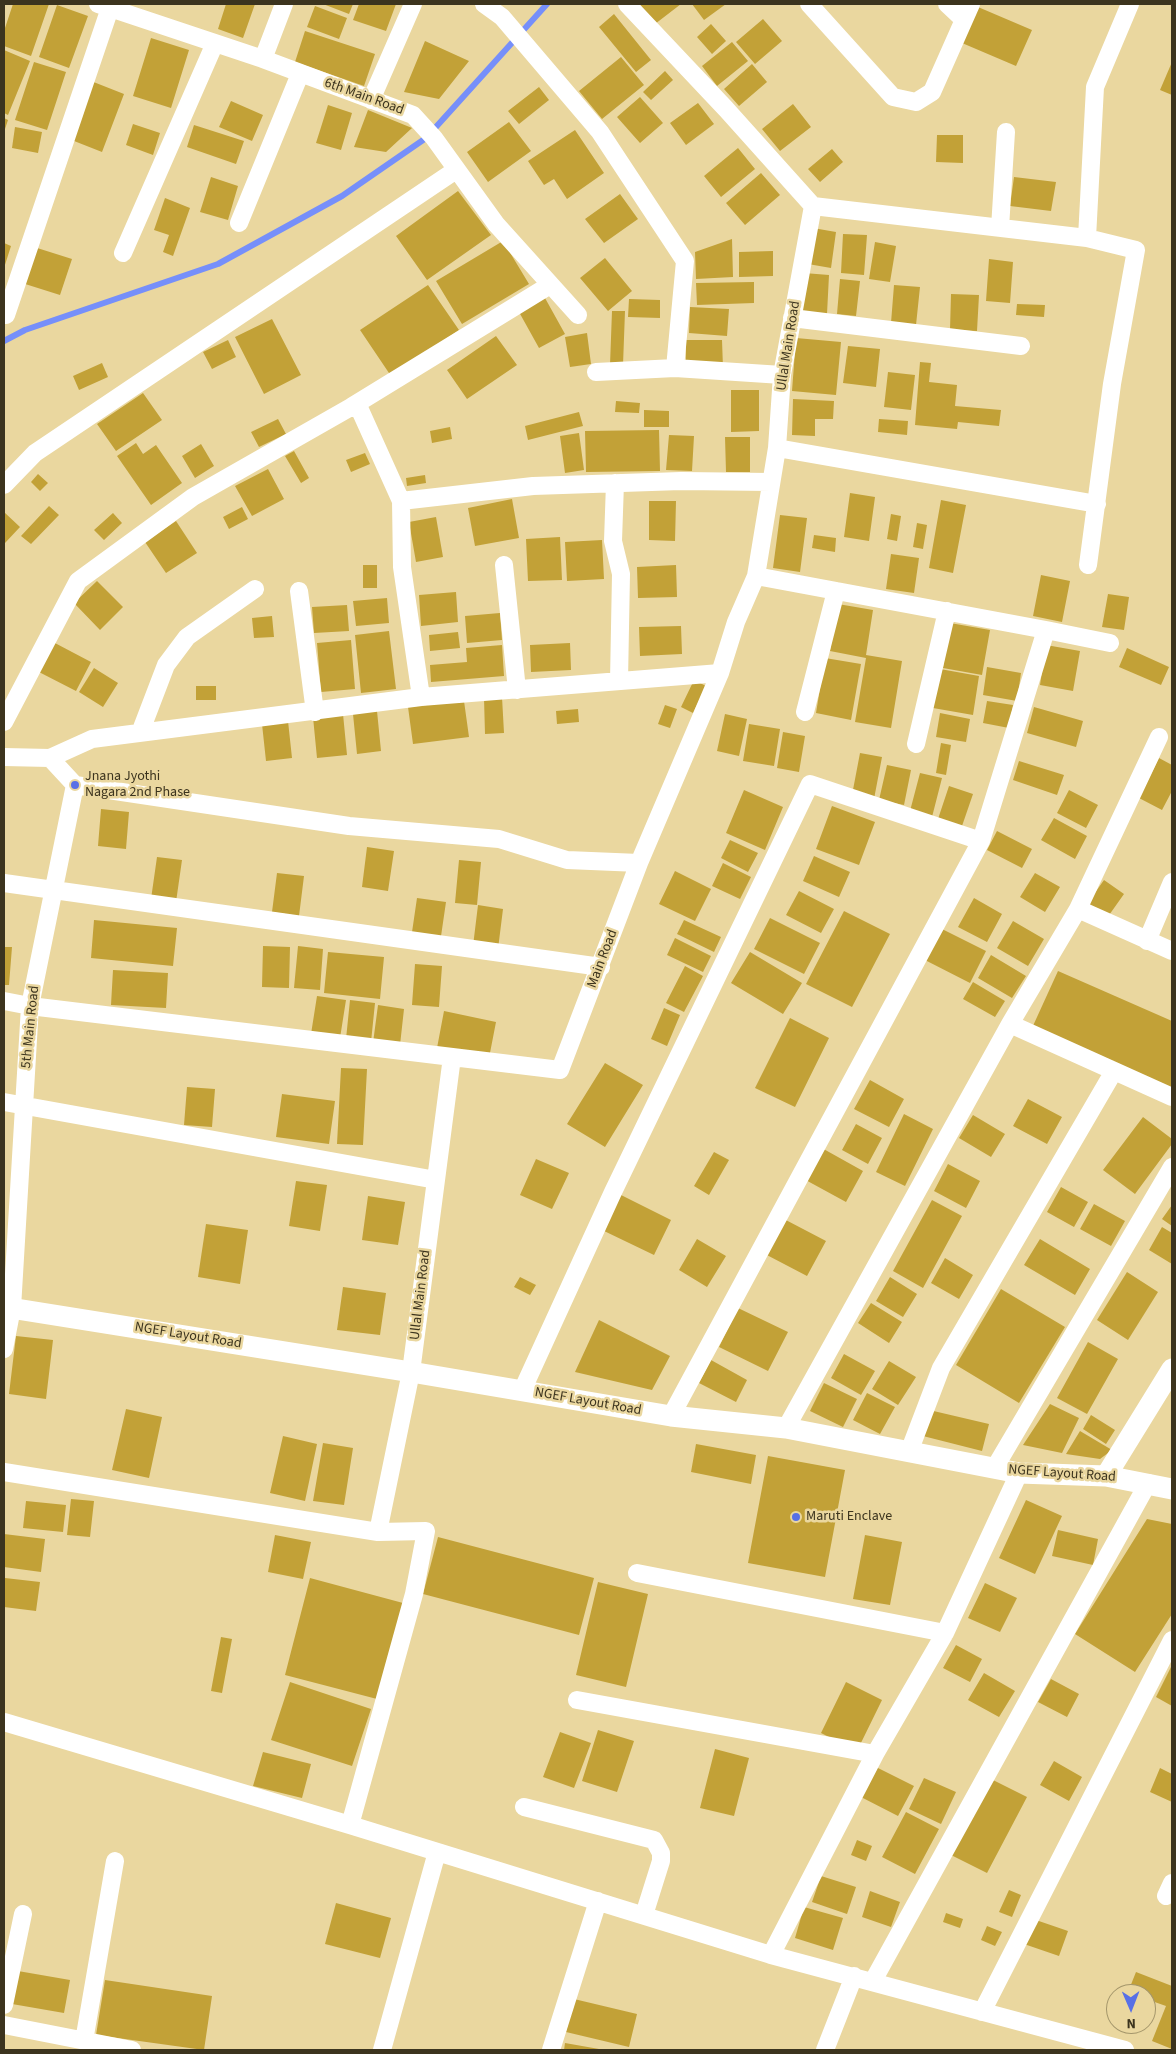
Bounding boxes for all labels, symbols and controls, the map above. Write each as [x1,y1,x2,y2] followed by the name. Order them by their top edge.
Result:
[322,75,406,119] street label: 6th Main Road
[774,300,804,392] street label: Ullal Main Road
[85,769,190,802] place label: Jnana Jyothi Nagara 2nd Phase
[69,779,81,791] marker: Jnana Jyothi Nagara 2nd Phase
[584,927,622,991] street label: Main Road
[18,985,44,1069] street label: 5th Main Road
[407,1249,435,1341] street label: Ullal Main Road
[133,1319,243,1353] street label: NGEF Layout Road
[533,1384,643,1420] street label: NGEF Layout Road
[1008,1462,1116,1486] street label: NGEF Layout Road
[806,1509,892,1525] place label: Maruti Enclave
[790,1511,802,1523] marker: Maruti Enclave
[1106,1984,1156,2034] north arrow
[1126,2013,1136,2033] text: N

